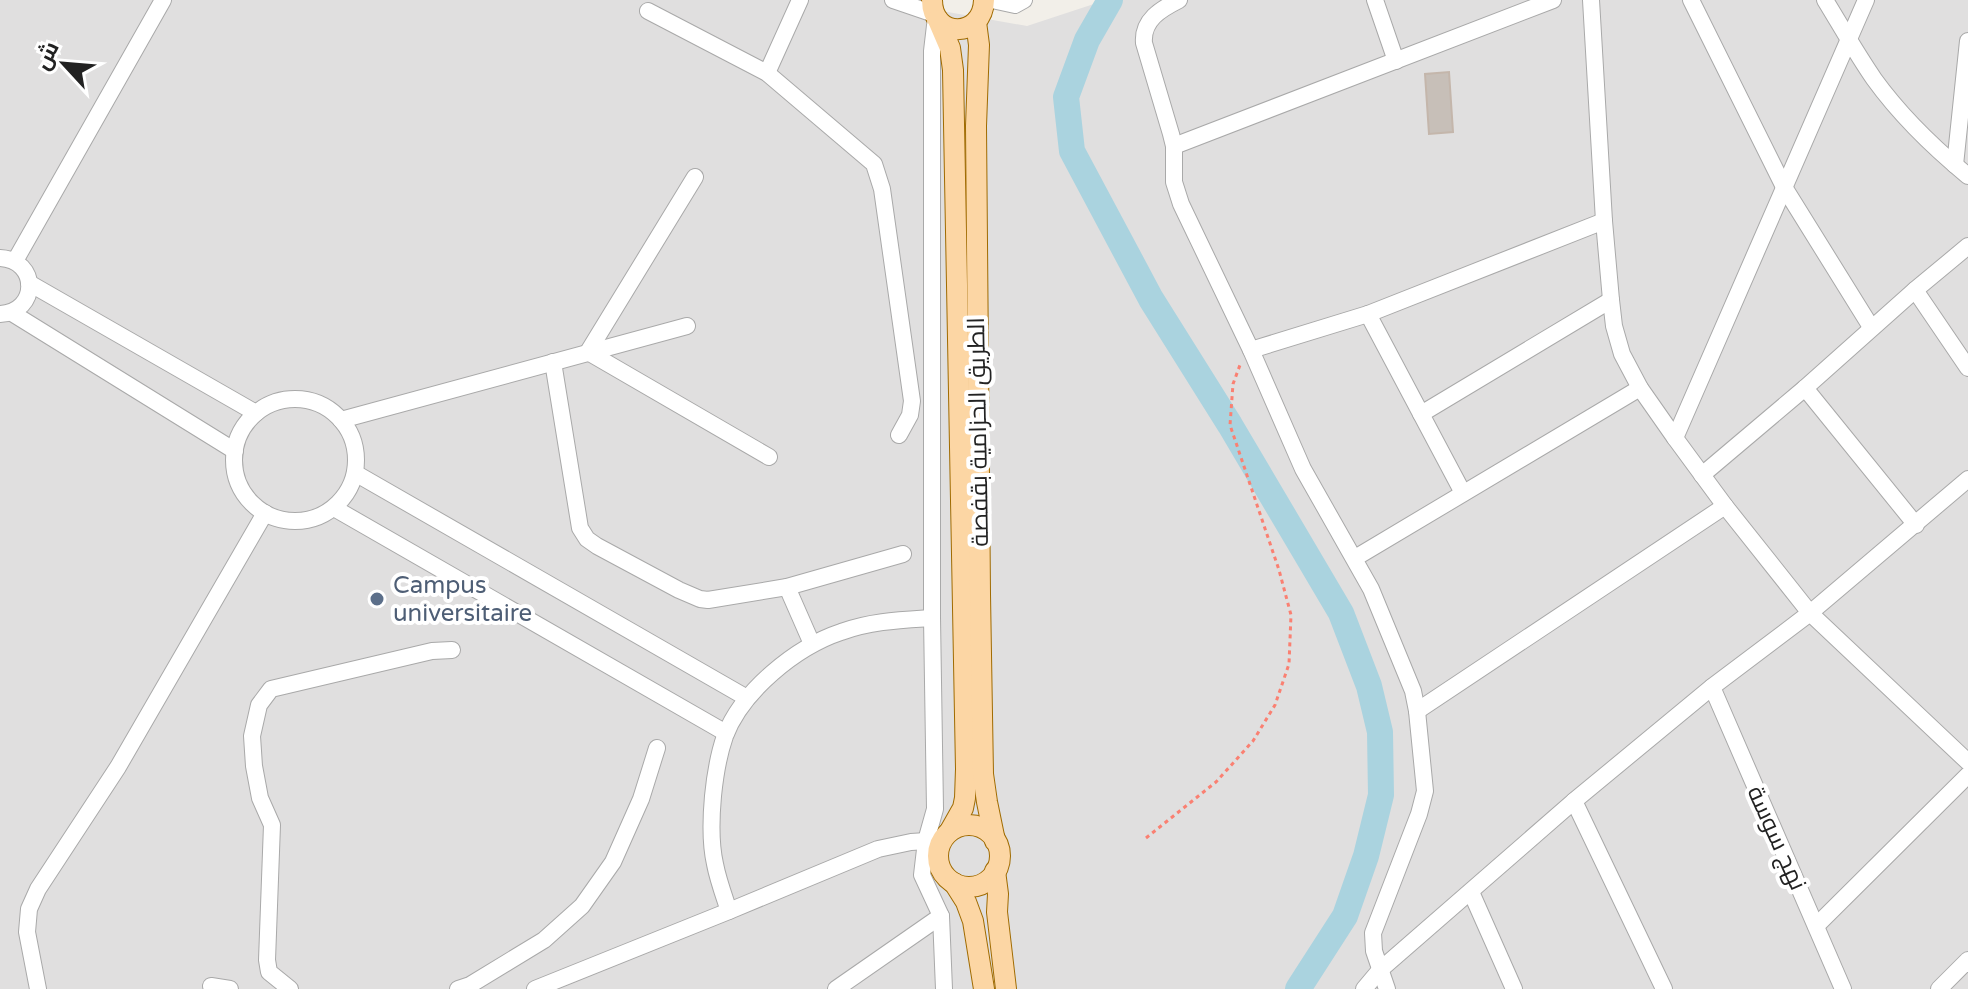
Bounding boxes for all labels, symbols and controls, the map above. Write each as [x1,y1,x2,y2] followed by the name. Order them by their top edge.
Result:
[24,24,104,104] north arrow
[29,37,65,74] text: ش
[962,317,995,547] street label: الطريق الحزامية بقفصة
[393,571,532,628] place label: Campus universitaire
[368,590,386,608] marker: Campus universitaire
[1740,782,1812,895] street label: نهج سوسة

